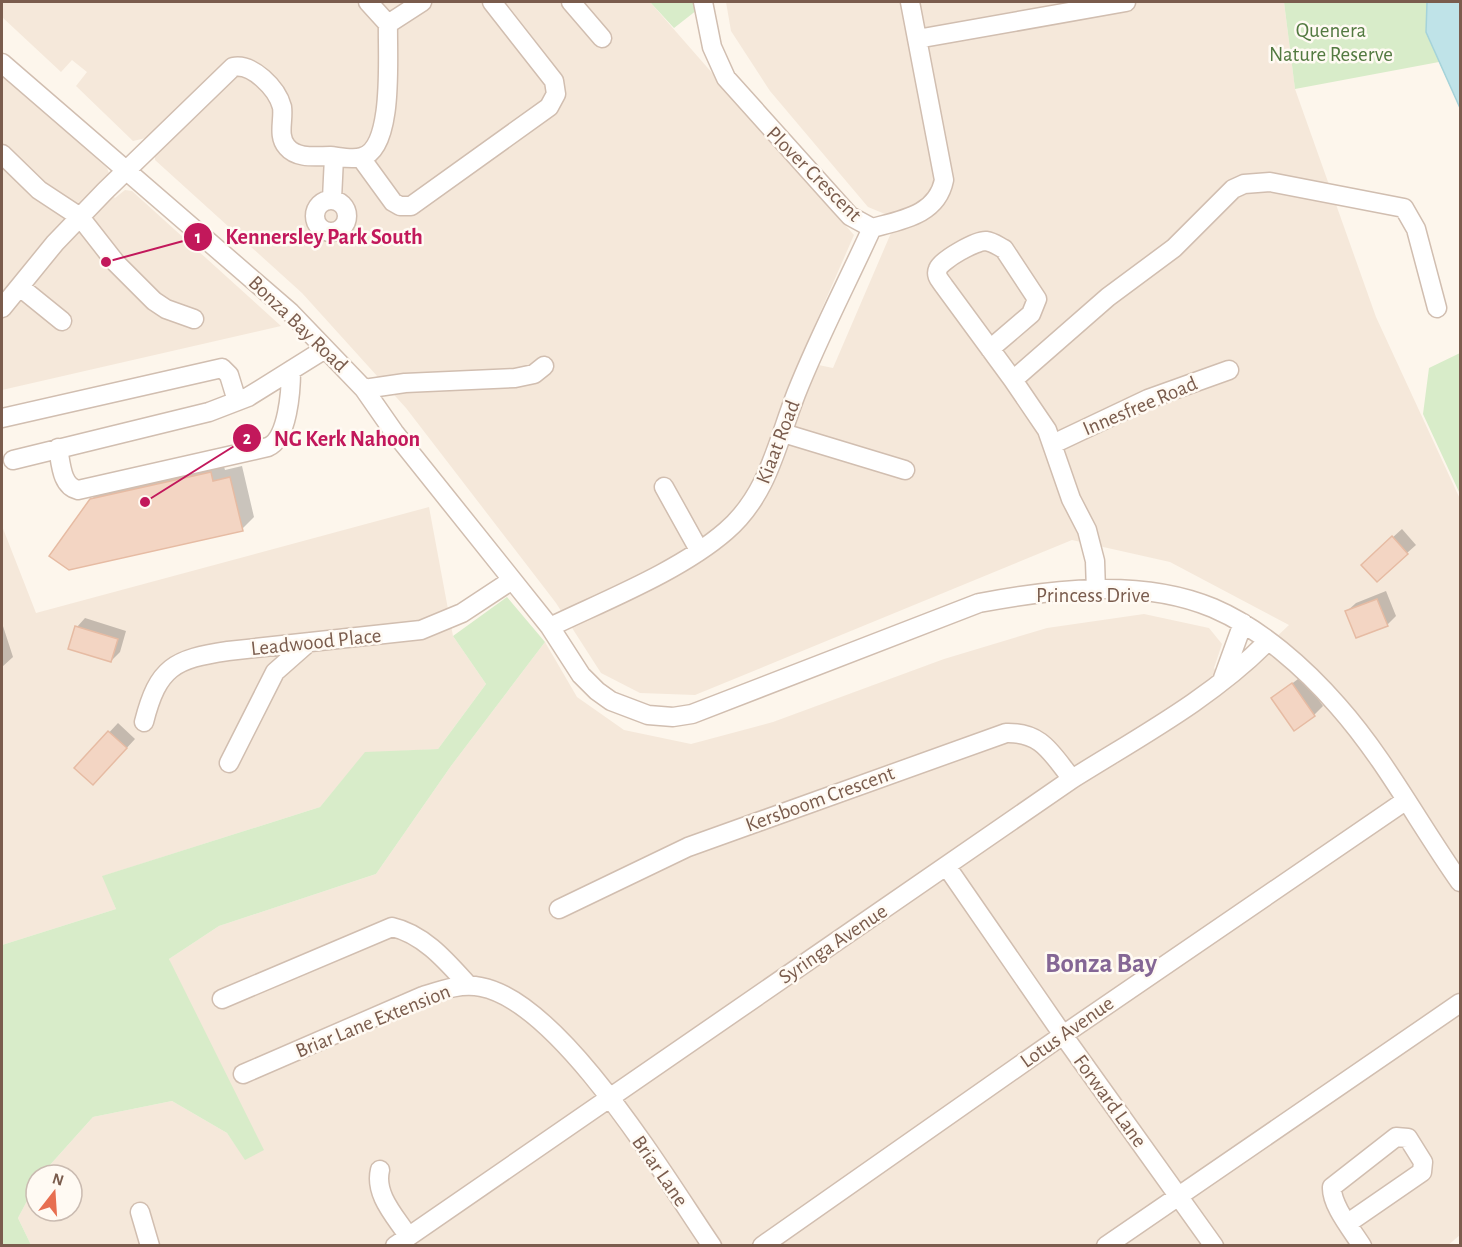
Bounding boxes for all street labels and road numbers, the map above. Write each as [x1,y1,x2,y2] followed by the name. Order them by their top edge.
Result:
[763,123,866,226] street label: Plover Crescent
[244,272,352,376] street label: Bonza Bay Road
[1080,372,1200,440] street label: Innesfree Road
[752,397,804,487] street label: Kiaat Road
[1036,585,1150,606] street label: Princess Drive
[250,625,382,659] street label: Leadwood Place
[743,762,898,836] street label: Kersboom Crescent
[775,900,891,988] street label: Syringa Avenue
[293,980,453,1062] street label: Briar Lane Extension
[1016,992,1118,1072] street label: Lotus Avenue
[1070,1051,1150,1151] street label: Forward Lane
[628,1132,692,1210] street label: Briar Lane

